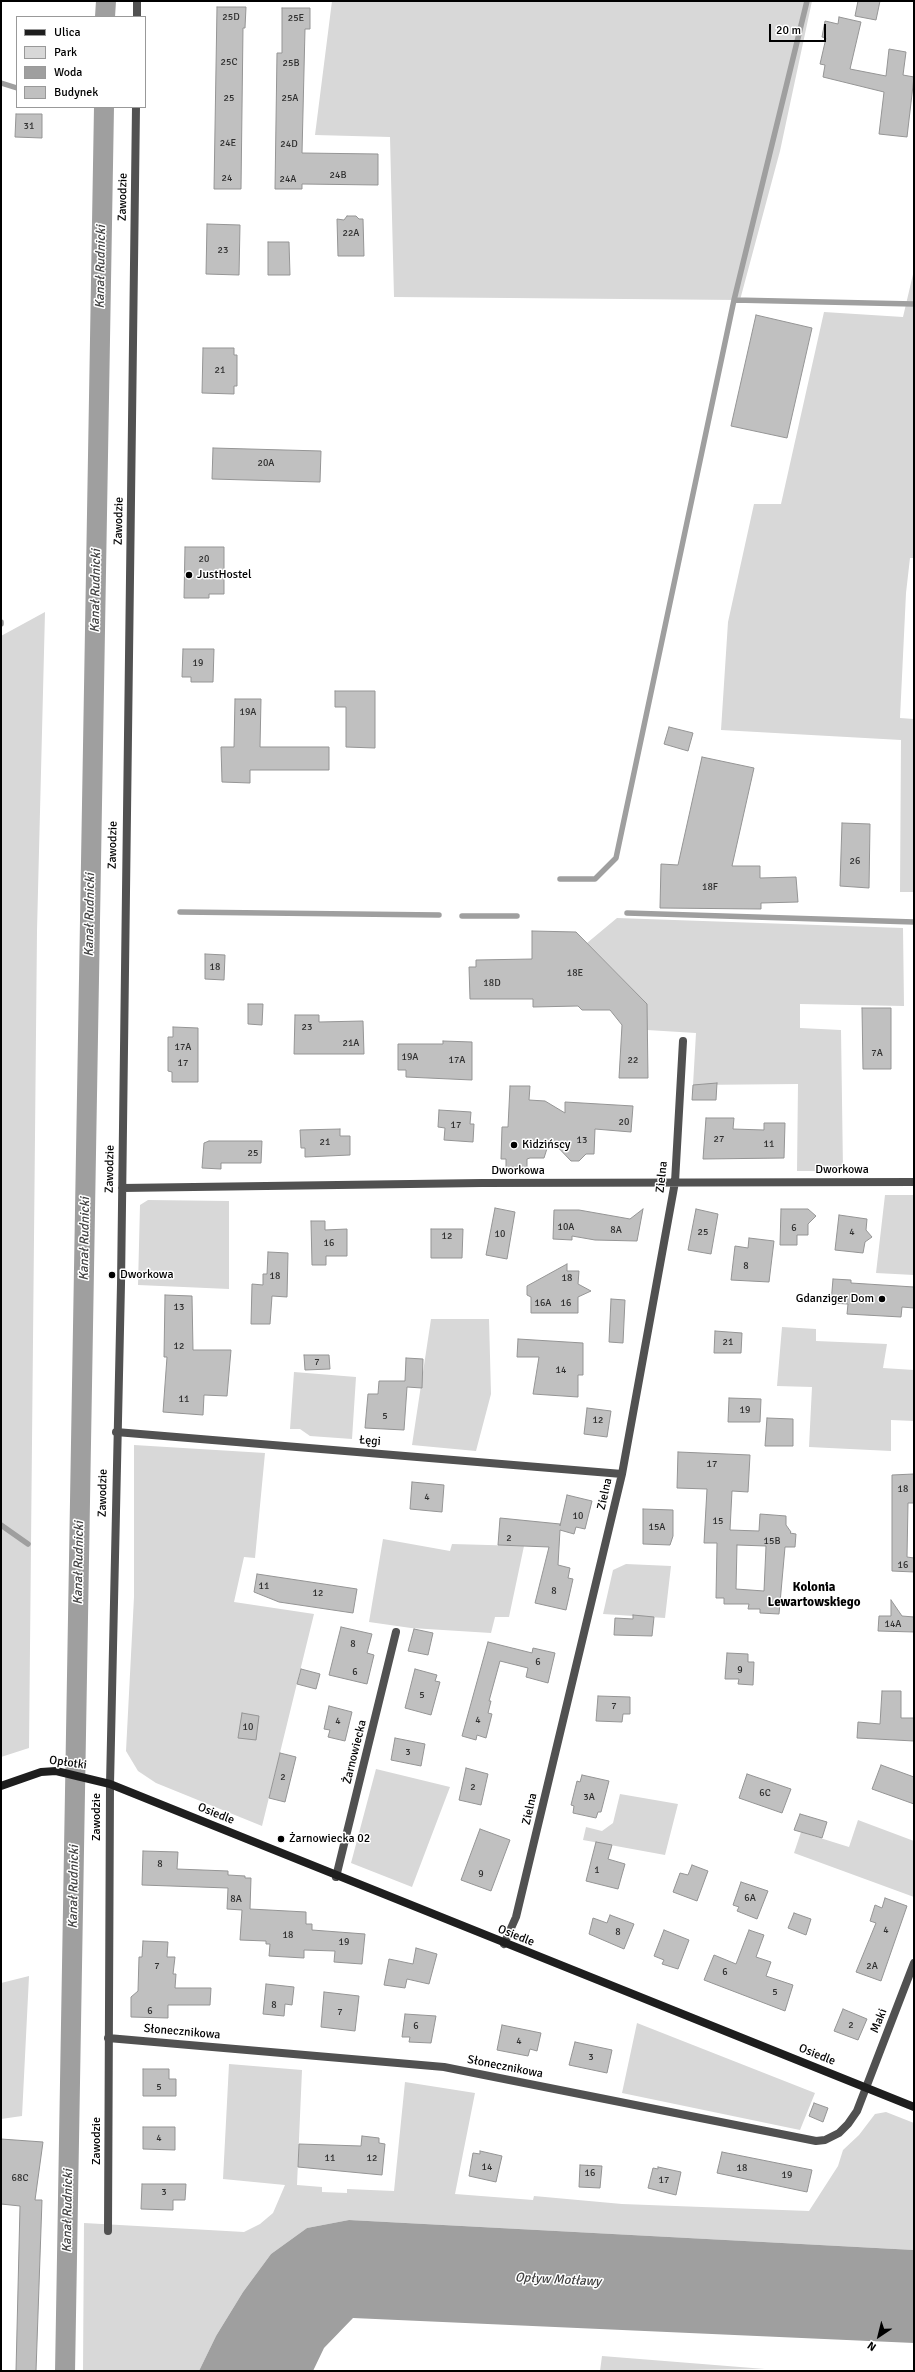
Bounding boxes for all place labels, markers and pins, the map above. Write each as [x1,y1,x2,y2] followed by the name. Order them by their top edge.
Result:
[197,568,252,582] place label: JustHostel
[184,570,194,580] marker: JustHostel
[522,1138,570,1152] place label: Kidzińscy
[509,1140,519,1150] marker: Kidzińscy
[120,1268,173,1282] place label: Dworkowa
[107,1270,117,1280] marker: Dworkowa
[796,1292,874,1306] place label: Gdanziger Dom
[877,1294,887,1304] marker: Gdanziger Dom
[289,1832,370,1846] place label: Żarnowiecka 02
[276,1834,286,1844] marker: Żarnowiecka 02

